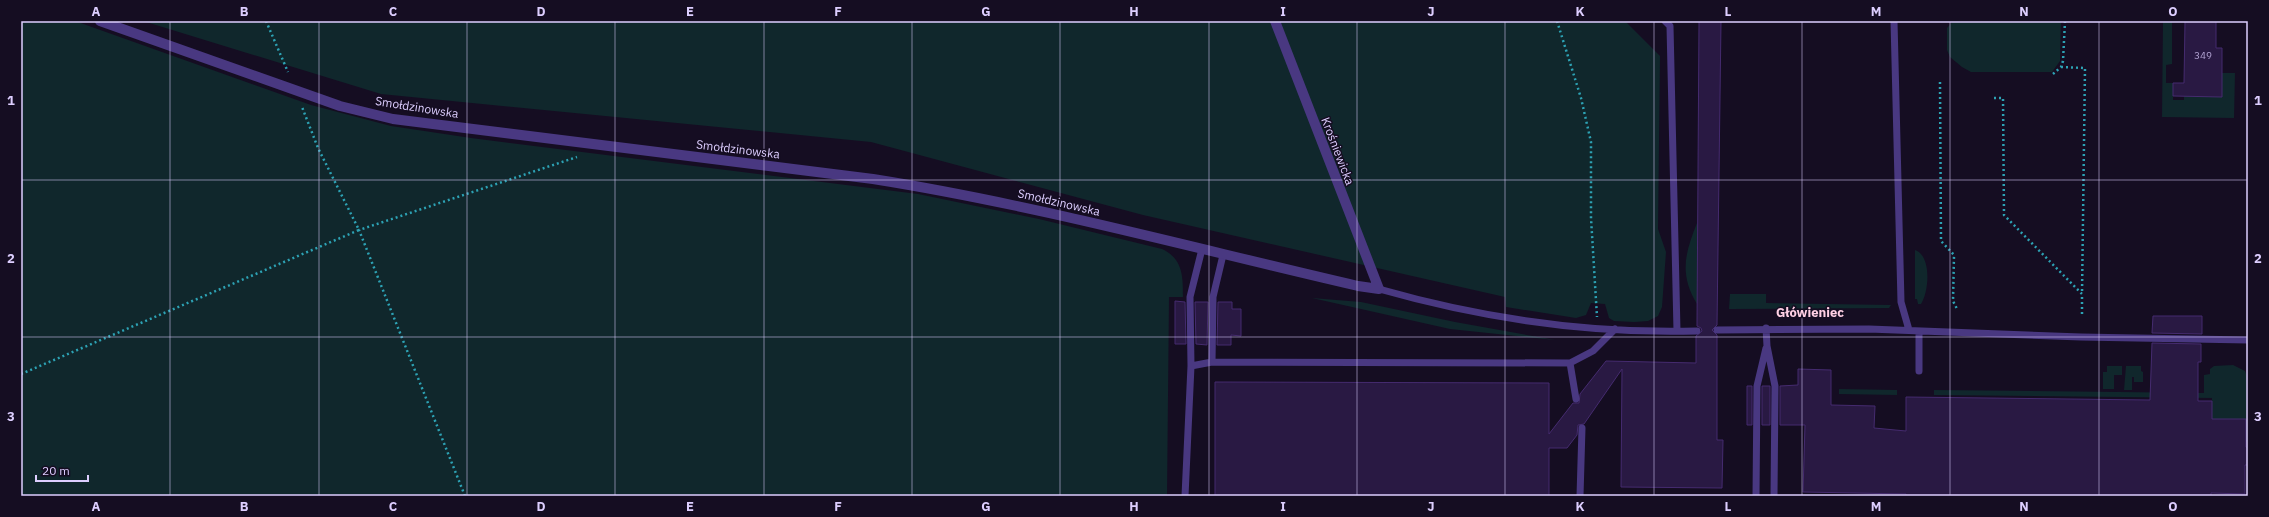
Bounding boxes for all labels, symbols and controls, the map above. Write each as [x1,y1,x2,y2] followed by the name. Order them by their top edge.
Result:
[92,3,101,20] text: A
[240,3,249,20] text: B
[389,3,398,20] text: C
[536,3,546,20] text: D
[686,3,694,20] text: E
[834,3,842,20] text: F
[981,3,991,20] text: G
[1129,3,1139,20] text: H
[1280,3,1286,20] text: I
[1427,3,1435,20] text: J
[1575,3,1585,20] text: K
[1725,3,1732,20] text: L
[1871,3,1881,20] text: M
[2019,3,2029,20] text: N
[2168,3,2178,20] text: O
[2194,49,2212,62] house number: 349
[7,92,15,109] text: 1
[2254,92,2262,109] text: 1
[374,93,460,121] street label: Smołdzinowska
[1318,115,1358,188] street label: Krośniewicka
[695,136,781,162] street label: Smołdzinowska
[1016,185,1102,219] street label: Smołdzinowska
[7,250,15,267] text: 2
[2254,250,2262,267] text: 2
[1776,304,1844,321] district label: Główieniec
[7,408,15,425] text: 3
[2254,408,2262,425] text: 3
[36,457,88,483] scale bar
[42,463,70,478] text: 20 m
[92,498,101,515] text: A
[240,498,249,515] text: B
[389,498,398,515] text: C
[536,498,546,515] text: D
[686,498,694,515] text: E
[834,498,842,515] text: F
[981,498,991,515] text: G
[1129,498,1139,515] text: H
[1280,498,1286,515] text: I
[1427,498,1435,515] text: J
[1575,498,1585,515] text: K
[1725,498,1732,515] text: L
[1871,498,1881,515] text: M
[2019,498,2029,515] text: N
[2168,498,2178,515] text: O

